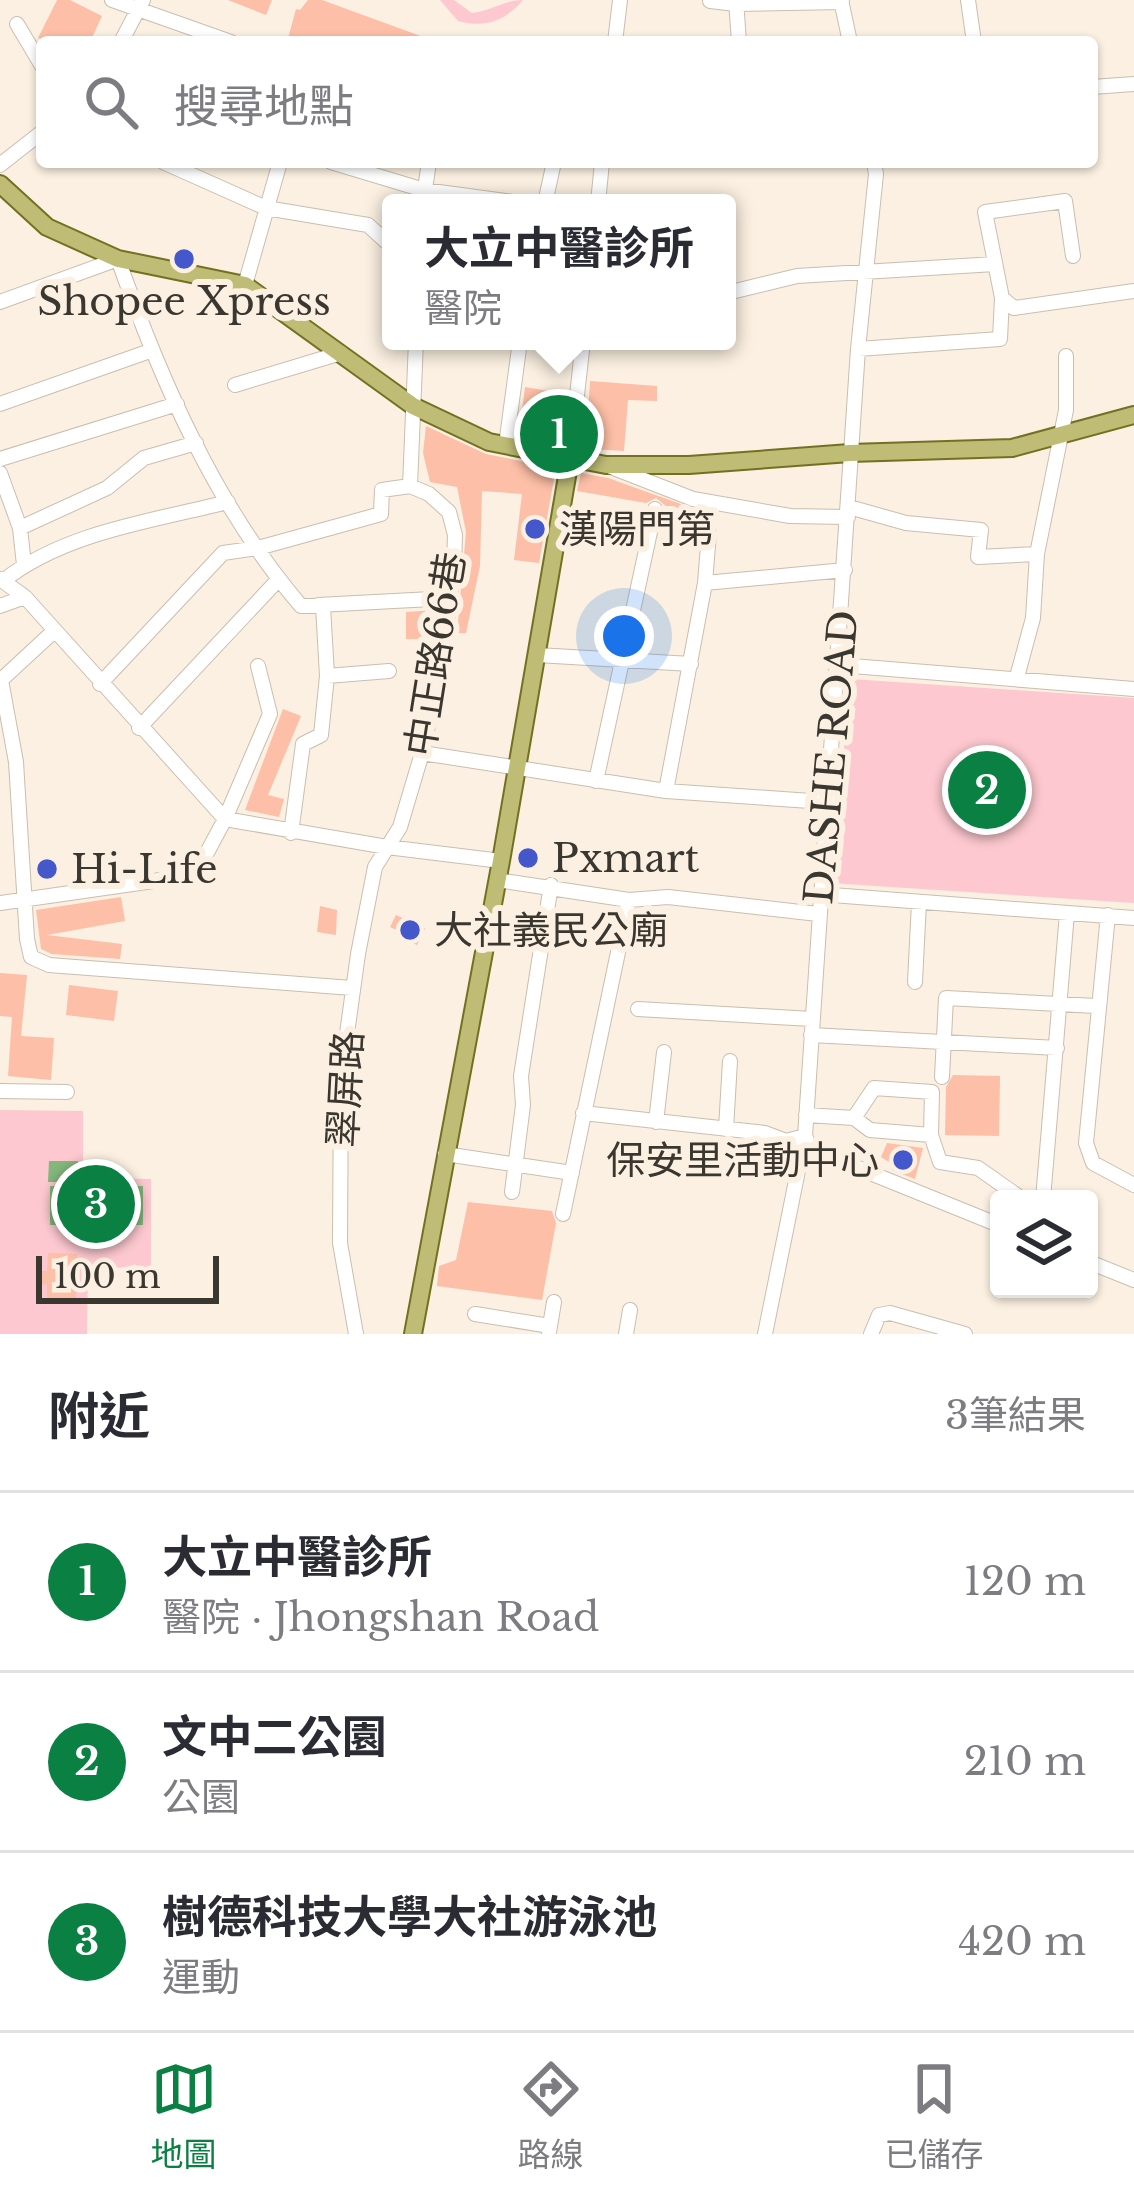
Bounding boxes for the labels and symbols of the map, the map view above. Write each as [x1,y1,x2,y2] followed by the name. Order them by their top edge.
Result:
[171,246,197,272] marker: Shopee Xpress
[37,277,331,326] place label: Shopee Xpress
[520,389,598,479] pin: 1
[559,505,715,554] place label: 漢陽門第
[522,516,548,542] marker: 漢陽門第
[395,548,476,760] street label: 中正路66巷
[594,606,654,666] your location
[794,608,869,906] street label: DASHE ROAD
[948,745,1026,835] pin: 2
[552,834,700,883] place label: Pxmart
[71,845,218,894] place label: Hi-Life
[515,845,541,871] marker: Pxmart
[34,856,60,882] marker: Hi-Life
[434,906,668,955] place label: 大社義民公廟
[397,917,423,943] marker: 大社義民公廟
[318,1029,373,1149] street label: 翠屏路
[606,1136,879,1185] place label: 保安里活動中心
[890,1147,916,1173] marker: 保安里活動中心
[57,1159,135,1249] pin: 3
[36,1250,219,1303] scale bar

